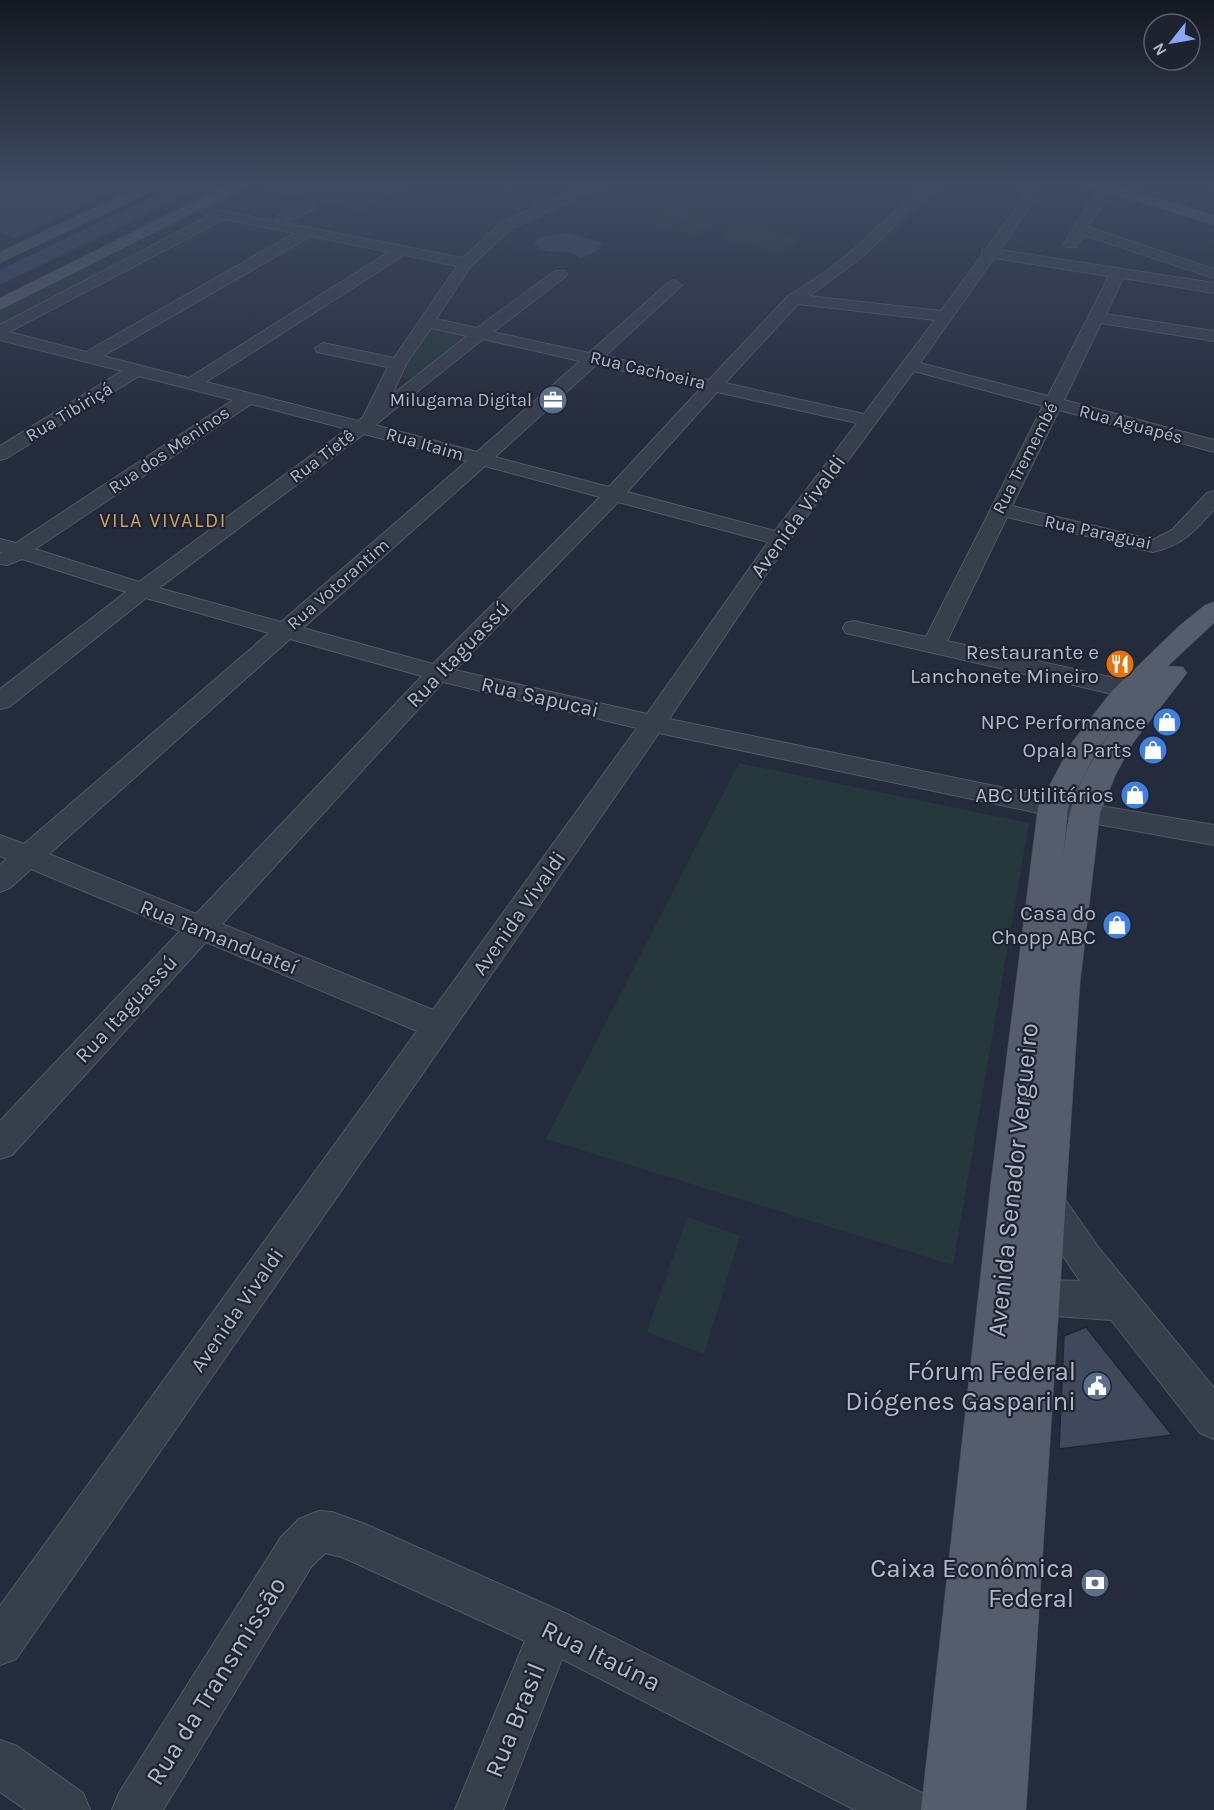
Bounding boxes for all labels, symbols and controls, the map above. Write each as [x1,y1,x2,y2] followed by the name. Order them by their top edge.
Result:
[1142,12,1202,72] north arrow
[1148,40,1171,59] text: N
[588,346,708,394] street label: Rua Cachoeira
[22,377,116,447] street label: Rua Tibiriçá
[537,384,569,416] office icon: Milugama Digital
[390,389,532,411] place label: Milugama Digital
[987,398,1063,518] street label: Rua Tremembé
[1077,400,1185,448] street label: Rua Aguapés
[104,401,234,499] street label: Rua dos Meninos
[384,422,466,466] street label: Rua Itaim
[285,424,359,488] street label: Rua Tietê
[745,450,851,582] street label: Avenida Vivaldi
[99,509,227,532] district label: VILA VIVALDI
[1043,510,1153,554] street label: Rua Paraguai
[282,534,394,634] street label: Rua Votorantim
[401,596,515,712] street label: Rua Itaguassú
[910,640,1099,688] place label: Restaurante e Lanchonete Mineiro
[1104,648,1136,680] restaurant icon: Restaurante e Lanchonete Mineiro
[479,672,601,722] street label: Rua Sapucai
[1151,706,1183,738] shop icon: NPC Performance
[980,710,1146,734] place label: NPC Performance
[1137,734,1169,766] shop icon: Opala Parts
[1022,738,1132,762] place label: Opala Parts
[1119,779,1151,811] shop icon: ABC Utilitários
[975,783,1114,807] place label: ABC Utilitários
[467,846,571,980] street label: Avenida Vivaldi
[137,894,302,980] street label: Rua Tamanduateí
[991,901,1096,949] place label: Casa do Chopp ABC
[1101,909,1133,941] shop icon: Casa do Chopp ABC
[70,950,182,1068] street label: Rua Itaguassú
[981,1021,1045,1339] street label: Avenida Senador Vergueiro
[185,1243,289,1377] street label: Avenida Vivaldi
[845,1356,1076,1417] place label: Fórum Federal Diógenes Gasparini
[1081,1370,1113,1402] public building icon: Fórum Federal Diógenes Gasparini
[870,1553,1074,1614] place label: Caixa Econômica Federal
[1079,1567,1111,1599] bank icon: Caixa Econômica Federal
[139,1571,293,1791] street label: Rua da Transmissão
[536,1614,666,1698] street label: Rua Itaúna
[478,1658,552,1782] street label: Rua Brasil

